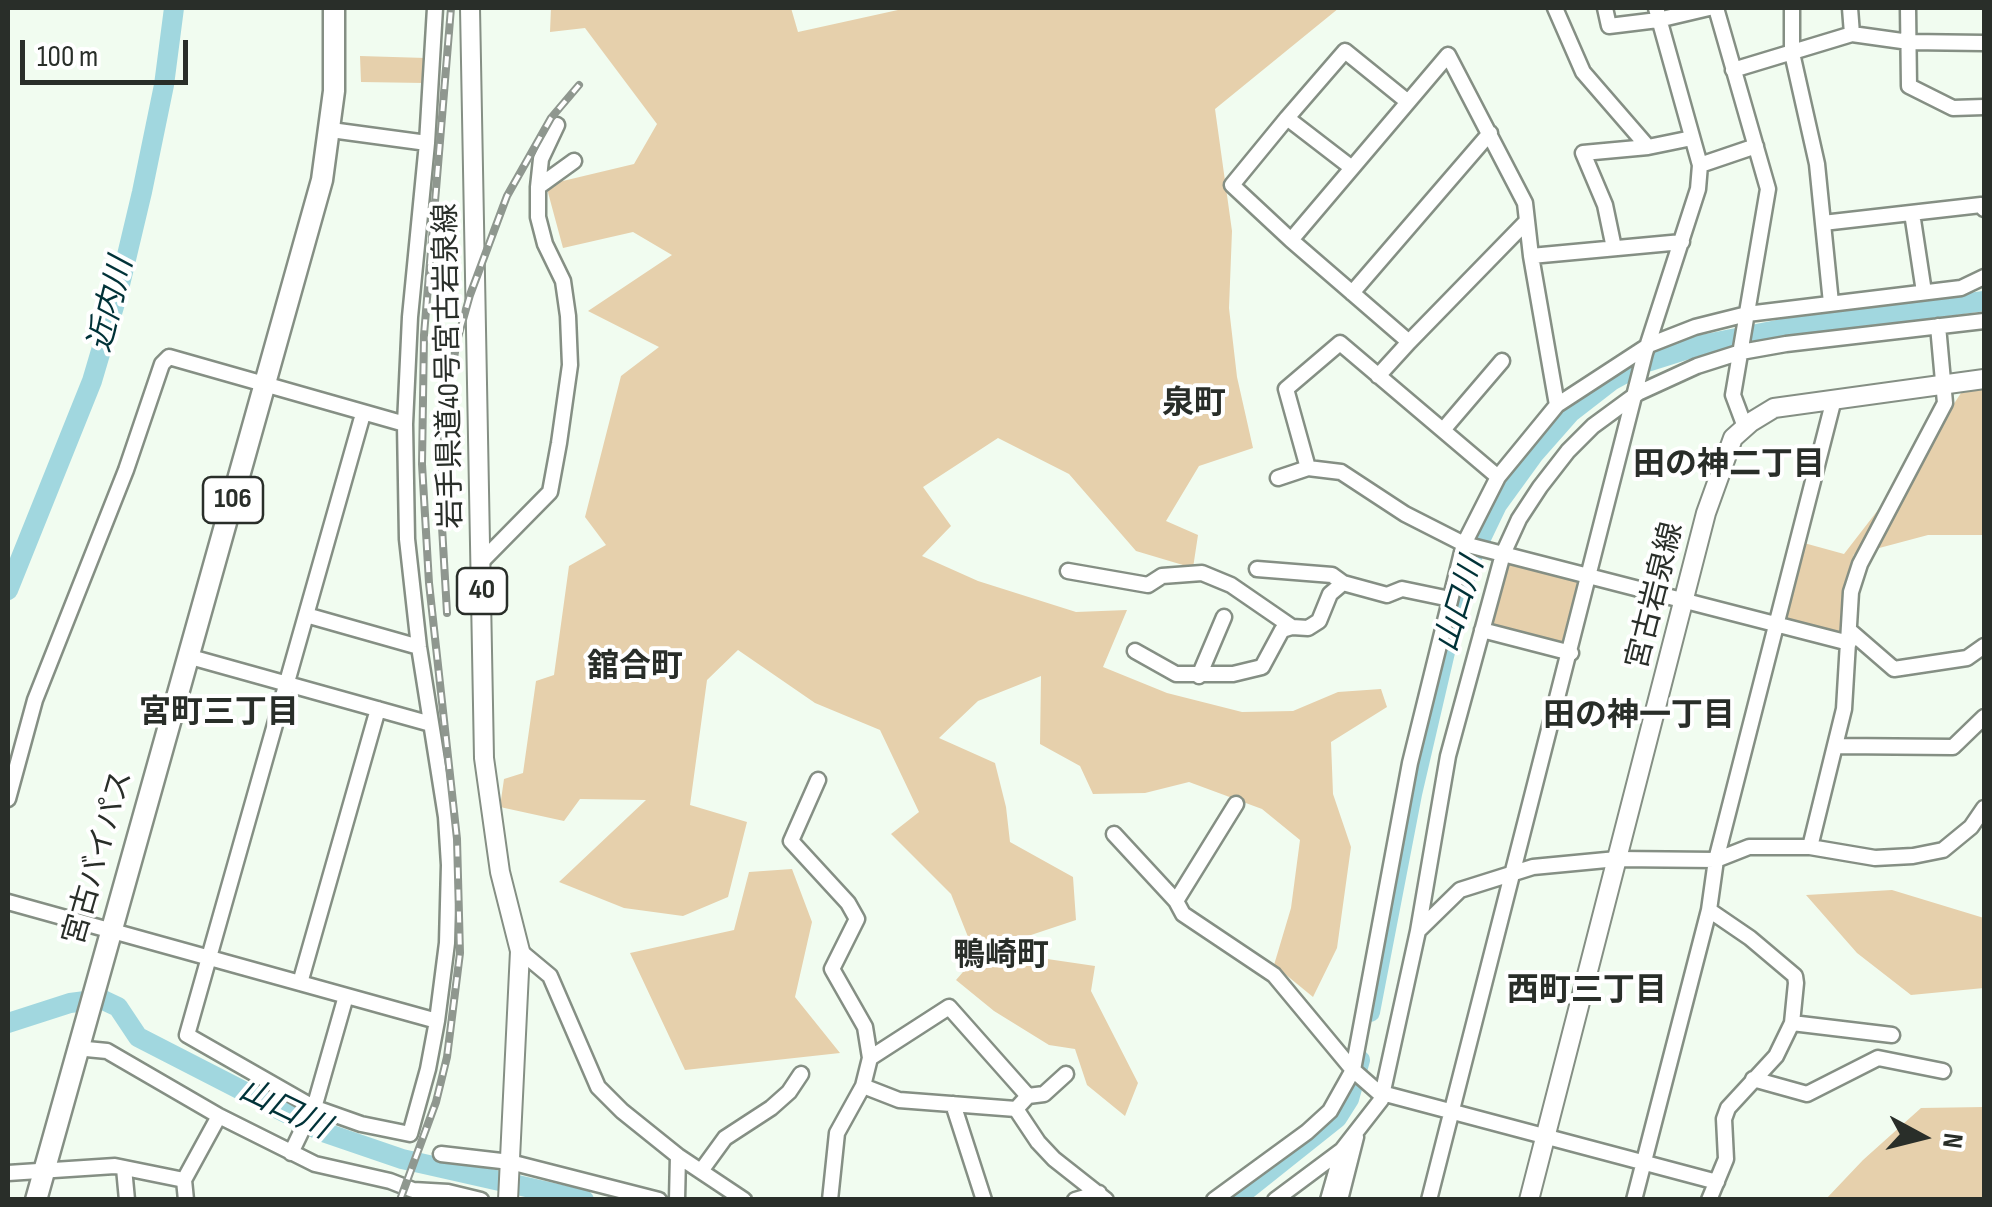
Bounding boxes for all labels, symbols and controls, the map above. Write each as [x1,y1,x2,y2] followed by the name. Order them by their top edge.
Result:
[25,20,192,82] scale bar
[37,39,98,75] text: 100 m
[429,203,471,529] street label: 岩手県道40号宮古岩泉線
[82,254,142,356] water label: 近内川
[1162,386,1226,424] district label: 泉町
[1633,447,1825,485] district label: 田の神二丁目
[203,477,263,523] road number: 106
[1620,519,1692,673] street label: 宮古岩泉線
[1429,553,1493,657] water label: 山口川
[457,568,507,614] road number: 40
[587,649,683,687] district label: 舘合町
[139,695,299,733] district label: 宮町三丁目
[1543,698,1735,736] district label: 田の神一丁目
[57,767,141,949] street label: 宮古バイパス
[953,938,1049,976] district label: 鴨崎町
[1507,973,1667,1011] district label: 西町三丁目
[232,1072,336,1148] water label: 山口川
[1872,1087,1972,1187] north arrow
[1935,1131,1970,1150] text: N

